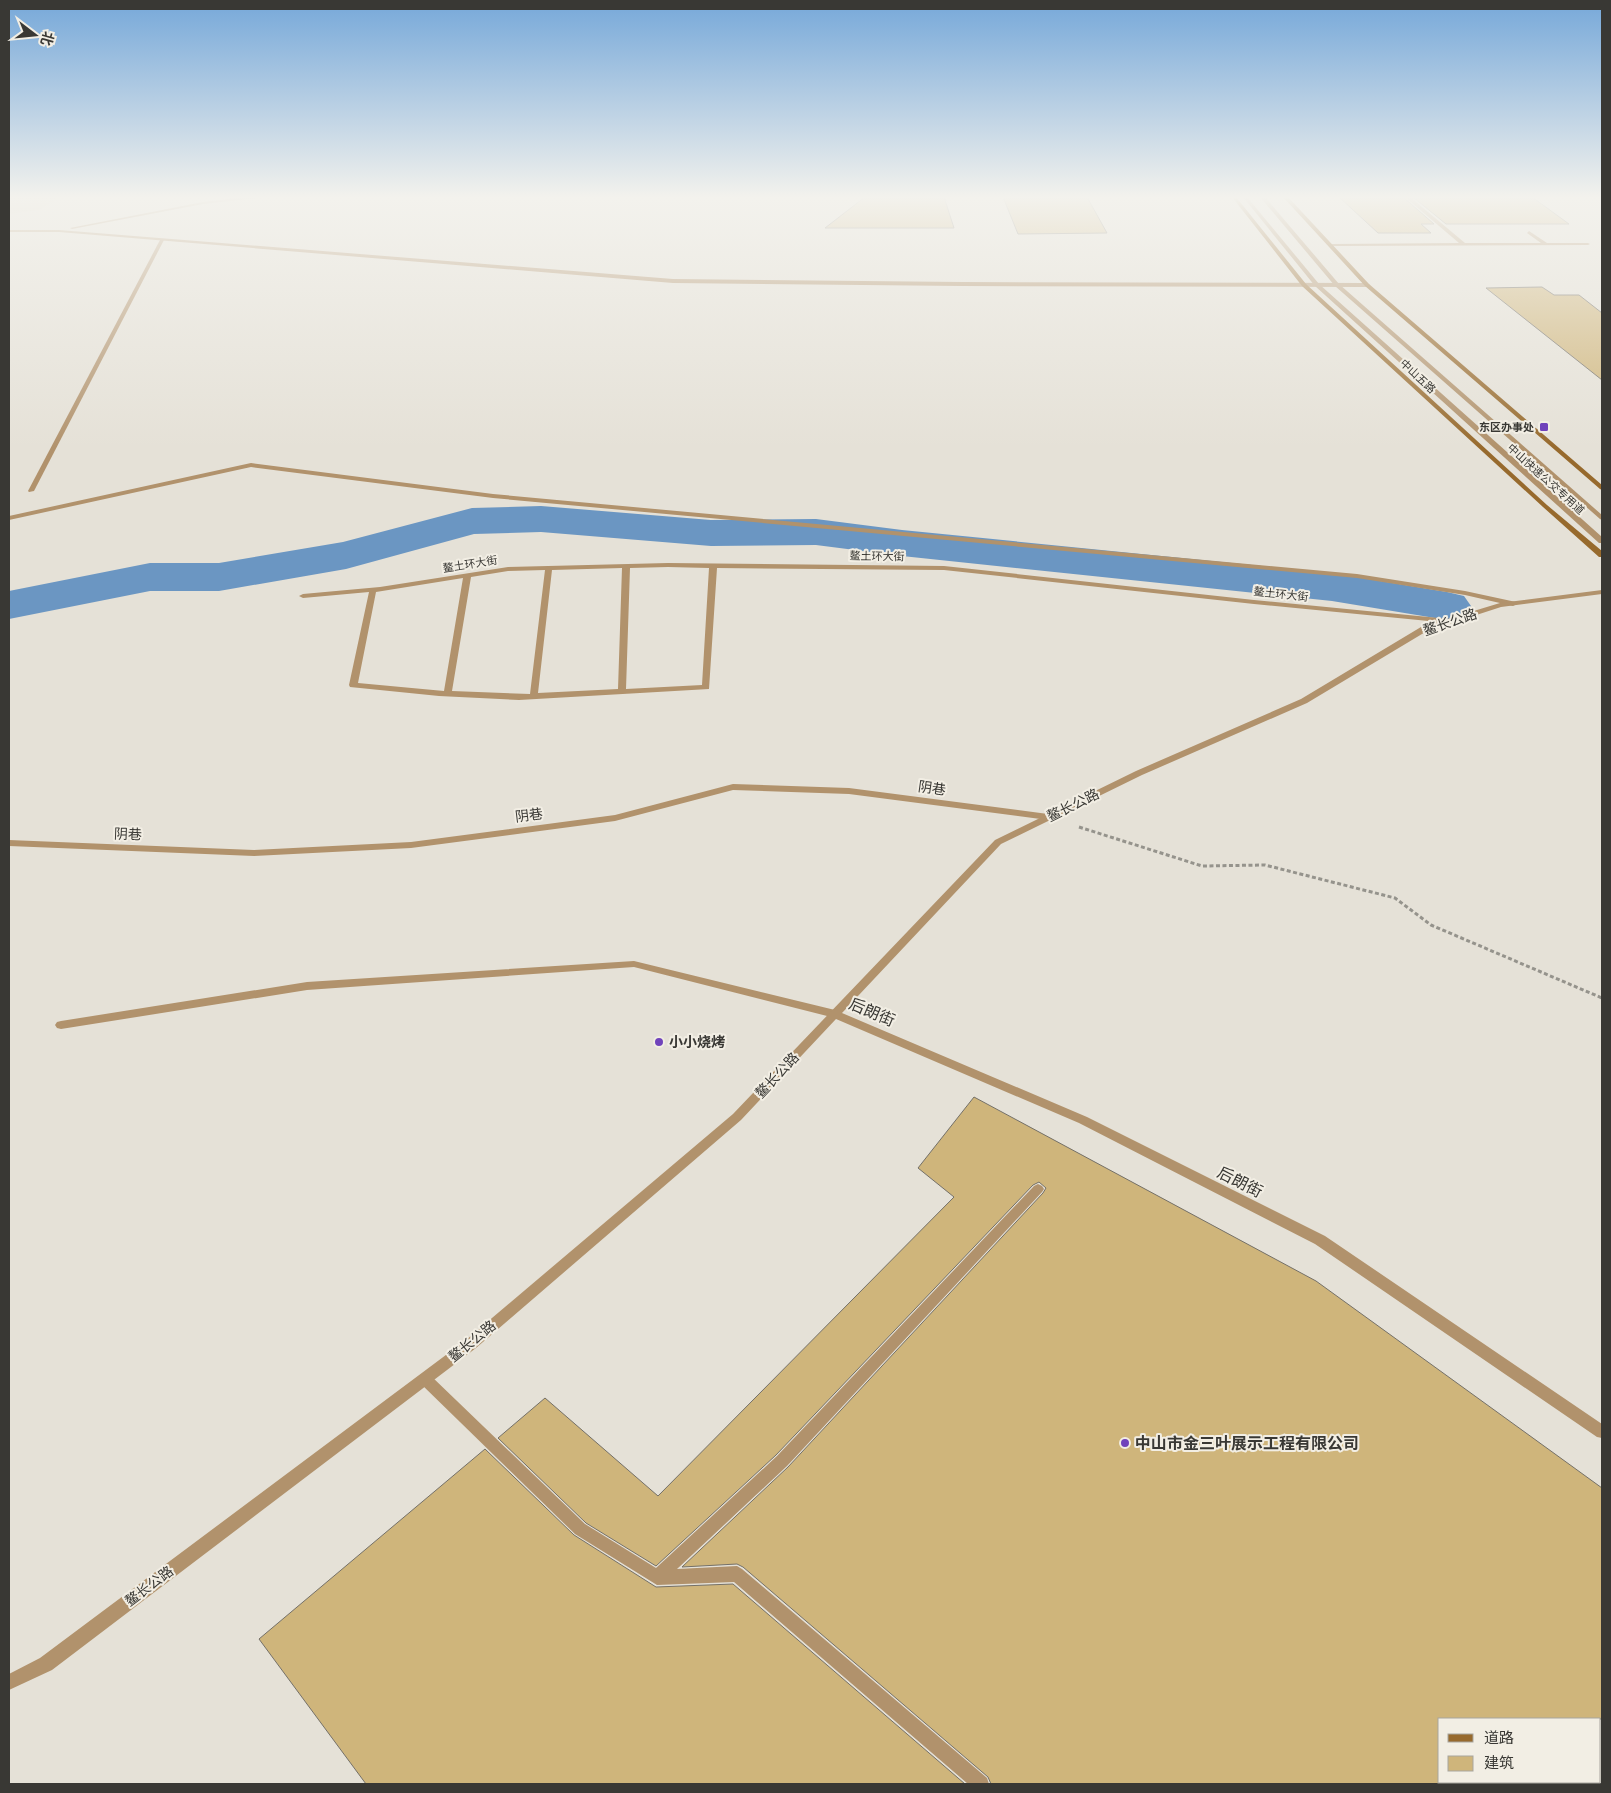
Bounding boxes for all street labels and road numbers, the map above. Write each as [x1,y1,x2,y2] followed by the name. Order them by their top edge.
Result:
[1397,356,1439,396] street label: 中山五路
[1505,441,1587,517] street label: 中山快速公交专用道
[849,549,905,563] street label: 鳌土环大街
[442,553,498,575] street label: 鳌土环大街
[1253,584,1309,604] street label: 鳌土环大街
[1421,604,1479,640] street label: 鳌长公路
[917,777,947,799] street label: 阴巷
[1044,785,1102,825] street label: 鳌长公路
[514,804,544,826] street label: 阴巷
[114,825,142,843] street label: 阴巷
[846,993,898,1031] street label: 后朗街
[751,1048,803,1102] street label: 鳌长公路
[1214,1162,1266,1202] street label: 后朗街
[445,1316,499,1366] street label: 鳌长公路
[121,1562,177,1610] street label: 鳌长公路

